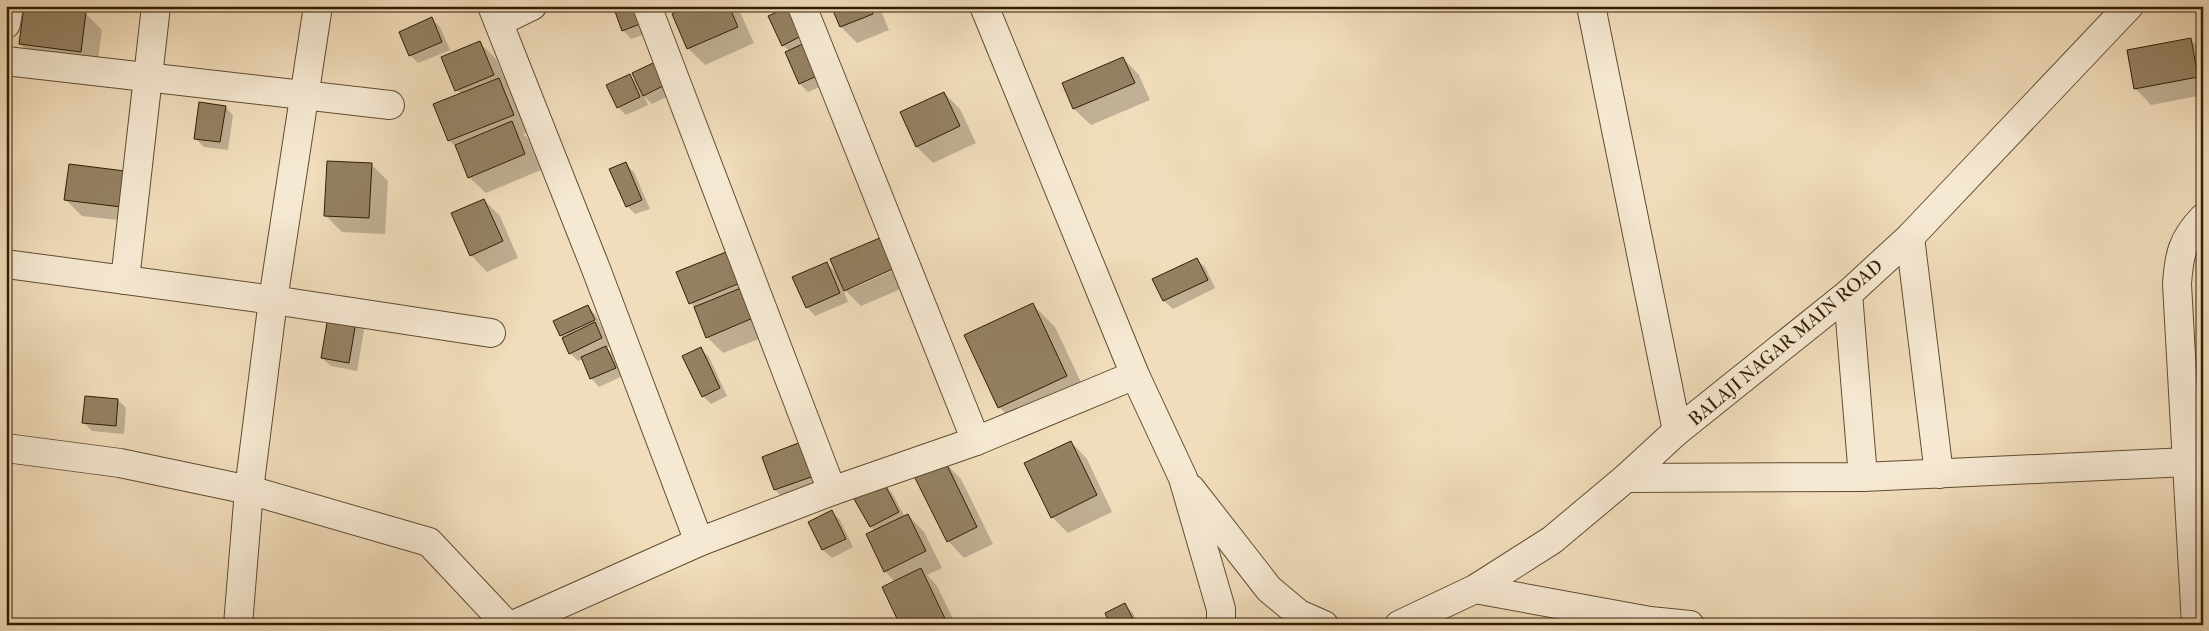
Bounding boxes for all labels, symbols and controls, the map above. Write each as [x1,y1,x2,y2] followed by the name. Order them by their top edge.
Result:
[1684,255,1887,431] street label: BALAJI NAGAR MAIN ROAD

